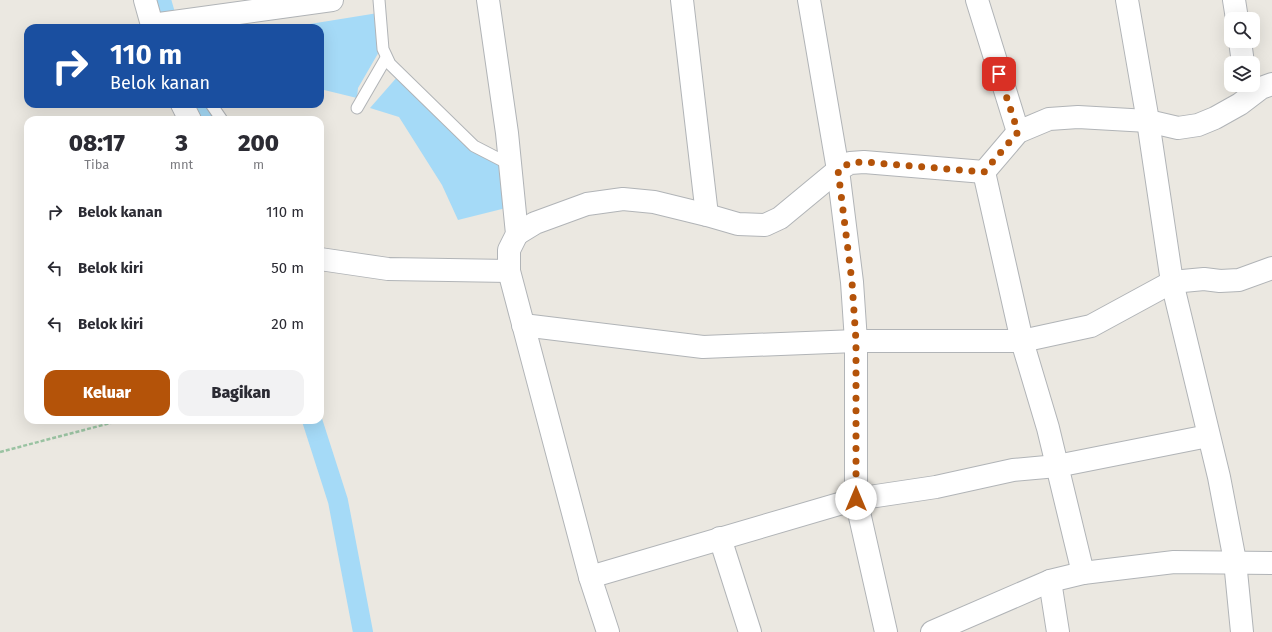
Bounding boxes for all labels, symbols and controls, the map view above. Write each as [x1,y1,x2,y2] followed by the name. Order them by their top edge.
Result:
[1224,12,1260,92] map controls
[1224,12,1260,48] button: search
[110,38,182,71] text: 110 m
[44,40,96,92] icon: right
[1224,56,1260,92] button: layers
[982,57,1016,91] pin
[988,63,1010,85] icon: arrive
[110,72,210,94] text: Belok kanan
[69,129,125,157] text: 08:17
[175,129,188,157] text: 3
[238,129,279,157] text: 200
[84,157,109,172] text: Tiba
[170,157,193,172] text: mnt
[253,157,264,172] text: m
[44,201,66,223] icon: right
[78,203,162,221] text: Belok kanan
[266,203,304,221] text: 110 m
[44,257,66,279] icon: left
[78,259,143,277] text: Belok kiri
[271,259,304,277] text: 50 m
[44,313,66,335] icon: left
[78,315,143,333] text: Belok kiri
[271,315,304,333] text: 20 m
[44,370,170,416] button: Keluar
[178,370,304,416] button: Bagikan
[835,478,877,520] position arrow

